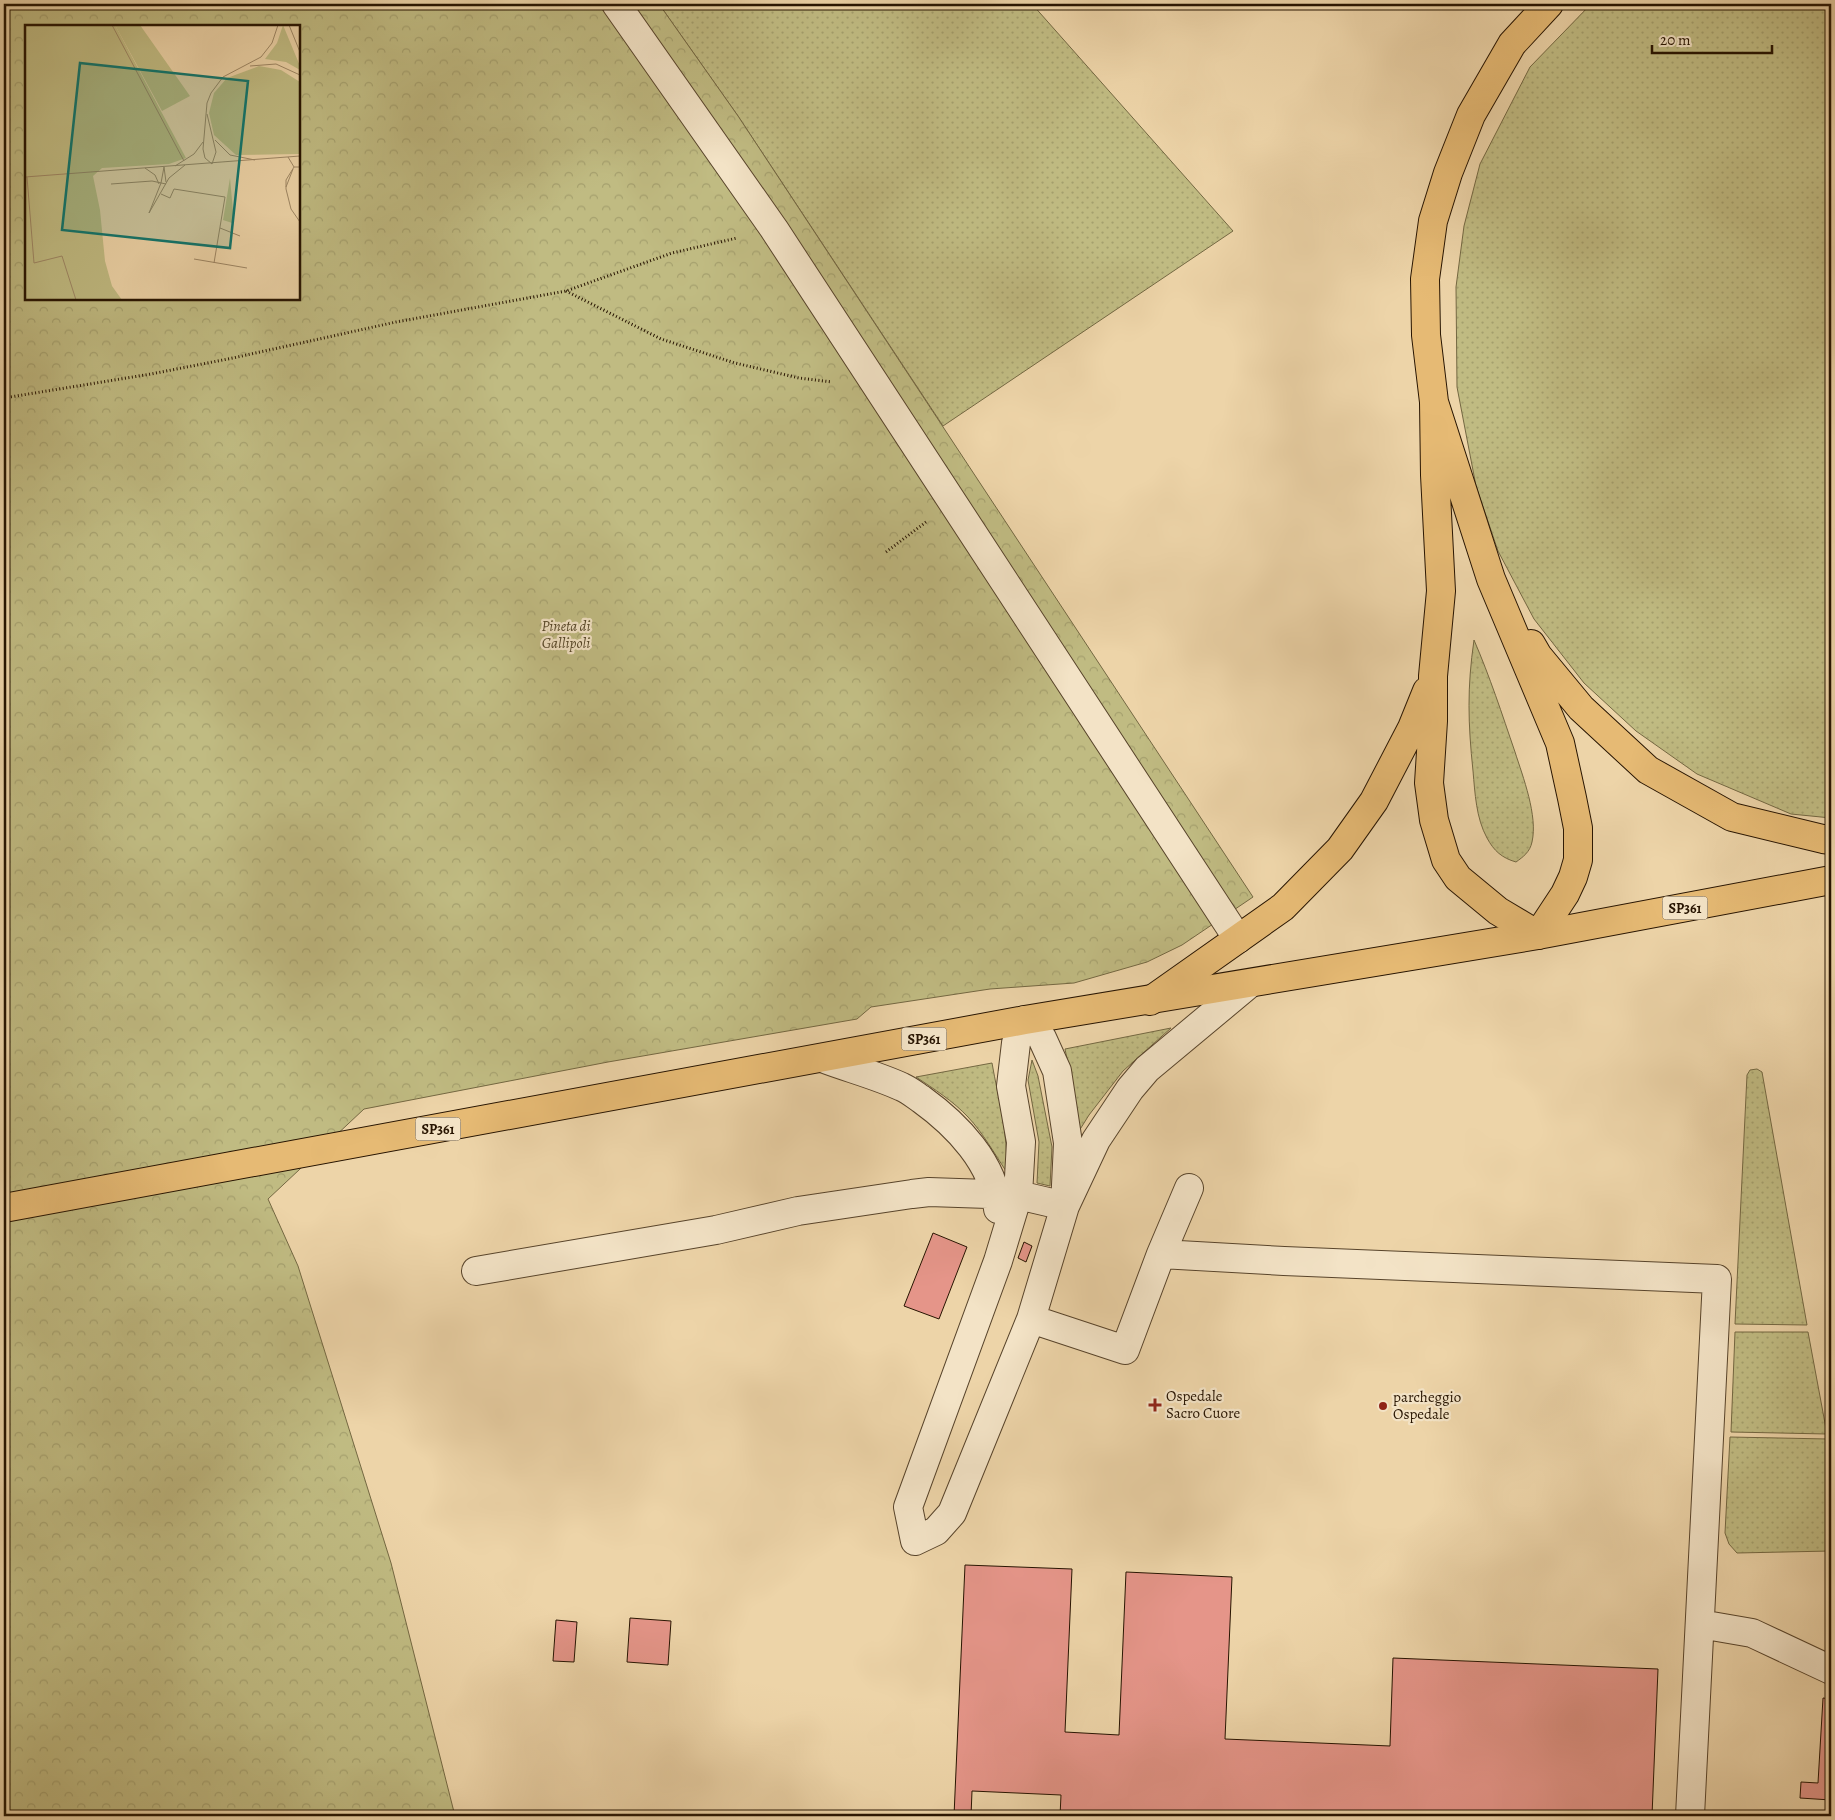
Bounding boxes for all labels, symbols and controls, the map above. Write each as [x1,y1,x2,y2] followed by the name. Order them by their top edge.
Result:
[1652,22,1772,54] scale bar
[25,25,300,300] inset map
[1660,30,1691,50] text: 20 m
[541,616,591,653] park label: Pineta di Gallipoli
[1662,896,1708,920] road number: SP361
[902,1028,946,1050] road number: SP361
[416,1118,460,1140] road number: SP361
[1166,1386,1241,1423] place label: Ospedale Sacro Cuore
[1393,1387,1461,1424] place label: parcheggio Ospedale
[1148,1398,1162,1412] marker: Ospedale Sacro Cuore
[1377,1400,1389,1412] marker: parcheggio Ospedale

